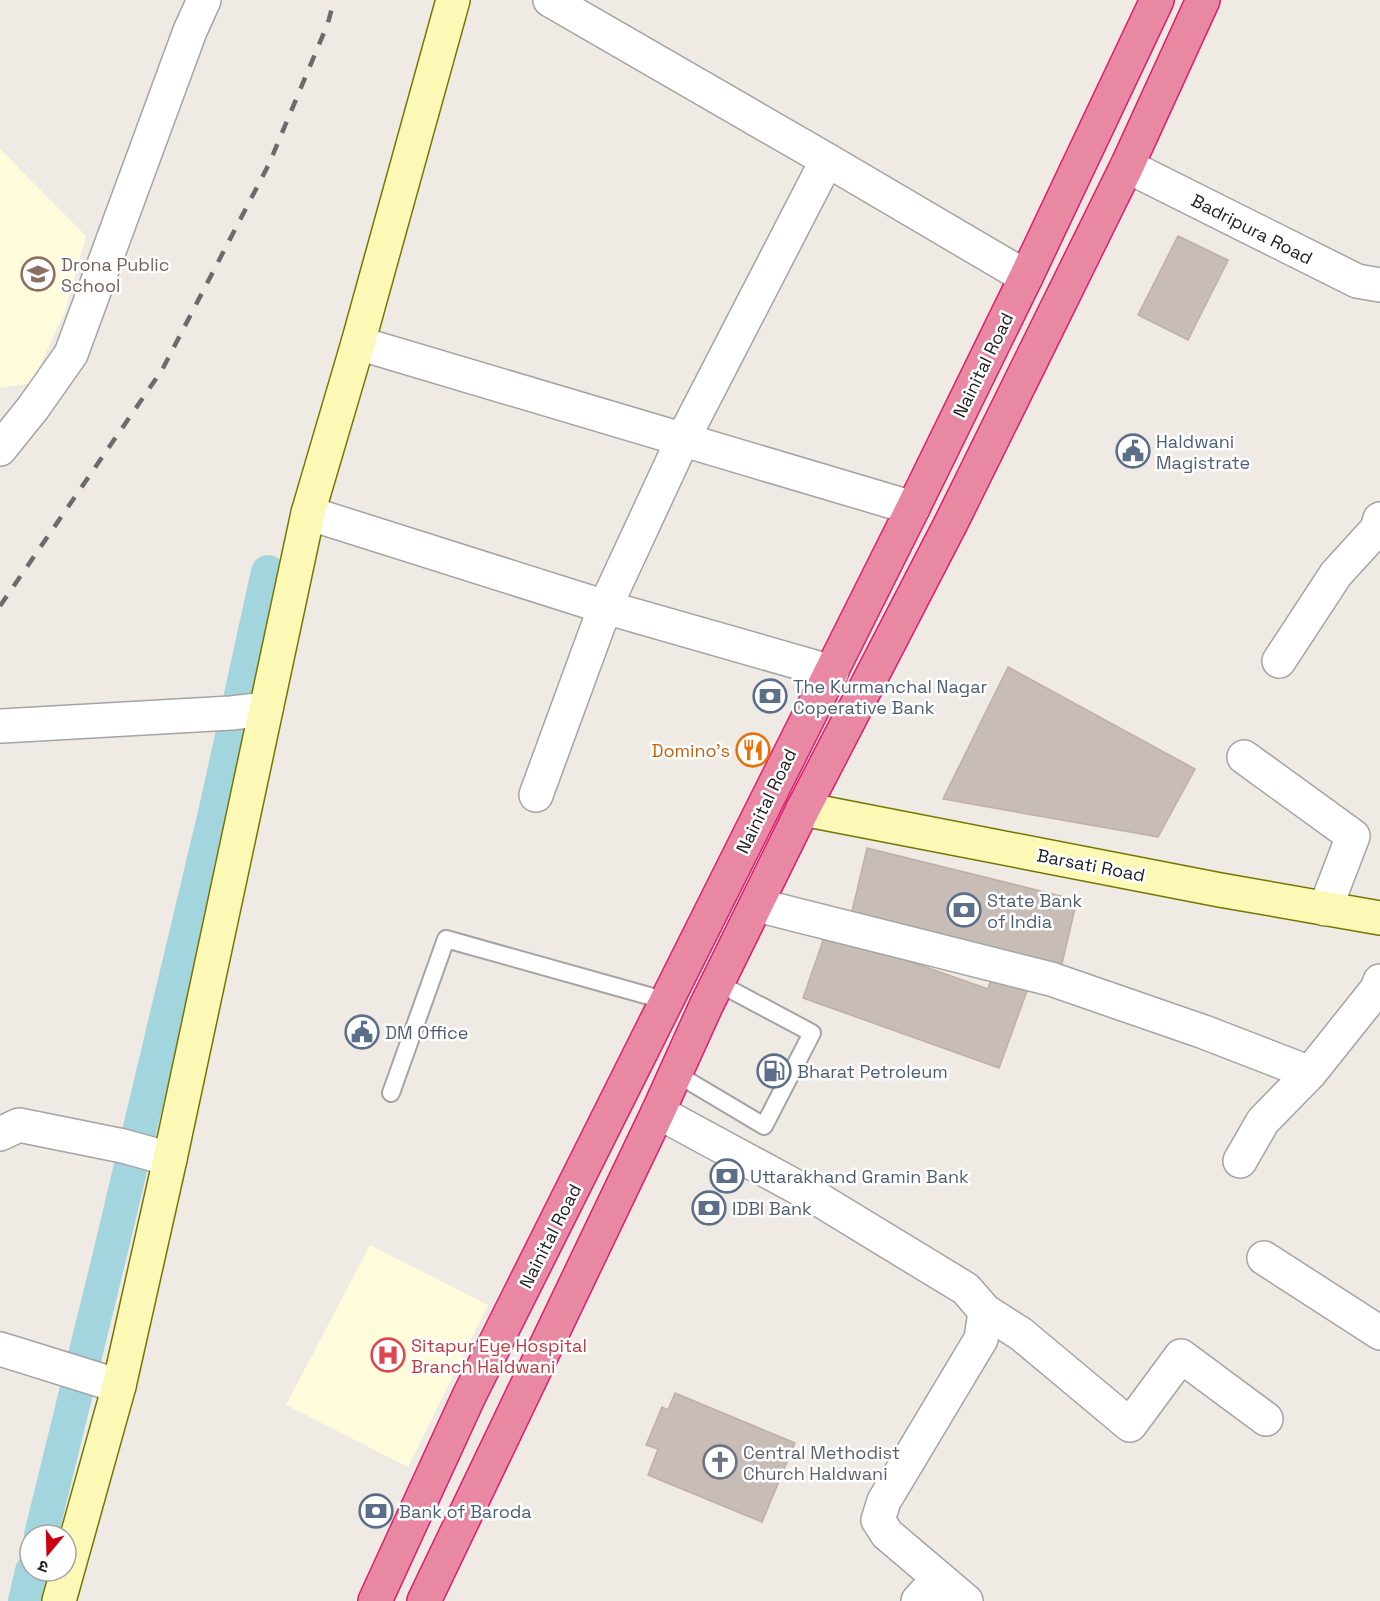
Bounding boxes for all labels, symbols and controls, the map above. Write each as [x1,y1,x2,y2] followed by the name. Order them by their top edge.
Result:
[1188,189,1316,269] street label: Badripura Road
[61,253,170,297] place label: Drona Public School
[20,256,56,292] school or university icon: Drona Public School
[948,309,1018,421] street label: Nainital Road
[1156,430,1250,474] place label: Haldwani Magistrate
[1115,433,1151,469] public building icon: Haldwani Magistrate
[793,675,988,719] place label: The Kurmanchal Nagar Coperative Bank
[752,678,788,714] bank icon: The Kurmanchal Nagar Coperative Bank
[735,732,771,768] restaurant icon: Domino's
[652,739,730,762] place label: Domino's
[731,745,801,857] street label: Nainital Road
[1035,843,1147,887] street label: Barsati Road
[987,889,1083,933] place label: State Bank of India
[946,892,982,928] bank icon: State Bank of India
[344,1014,380,1050] public building icon: DM Office
[385,1021,468,1044] place label: DM Office
[756,1053,792,1089] fuel station icon: Bharat Petroleum
[797,1060,948,1083] place label: Bharat Petroleum
[709,1158,745,1194] bank icon: Uttarakhand Gramin Bank
[750,1165,969,1188] place label: Uttarakhand Gramin Bank
[514,1180,586,1292] street label: Nainital Road
[691,1190,727,1226] bank icon: IDBI Bank
[732,1197,812,1220] place label: IDBI Bank
[411,1334,587,1378] place label: Sitapur Eye Hospital Branch Haldwani
[370,1337,406,1373] hospital icon: Sitapur Eye Hospital Branch Haldwani
[743,1441,900,1485] place label: Central Methodist Church Haldwani
[702,1444,738,1480] church icon: Central Methodist Church Haldwani
[358,1493,394,1529] bank icon: Bank of Baroda
[399,1500,532,1523] place label: Bank of Baroda
[18,1523,78,1583] north arrow
[35,1555,51,1578] text: उ

